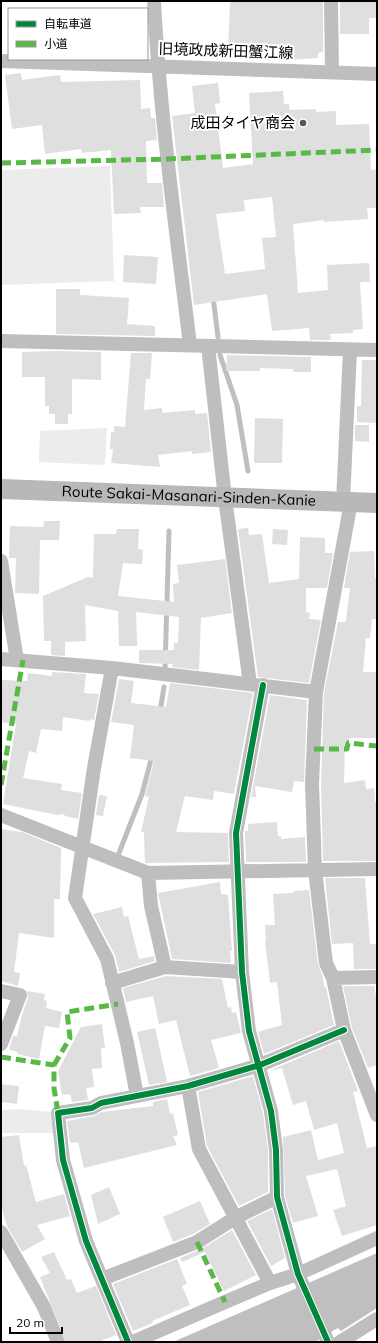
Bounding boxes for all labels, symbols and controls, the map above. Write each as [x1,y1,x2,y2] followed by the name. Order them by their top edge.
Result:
[8,8,148,60] legend
[44,16,92,31] text: 自転車道
[44,36,68,51] text: 小道
[158,39,294,62] street label: 旧境政成新田蟹江線
[190,113,295,132] place label: 成田タイヤ商会
[298,118,308,128] marker: 成田タイヤ商会
[61,481,316,510] street label: Route Sakai-Masanari-Sinden-Kanie
[10,1309,62,1335] scale bar
[16,1315,44,1330] text: 20 m

